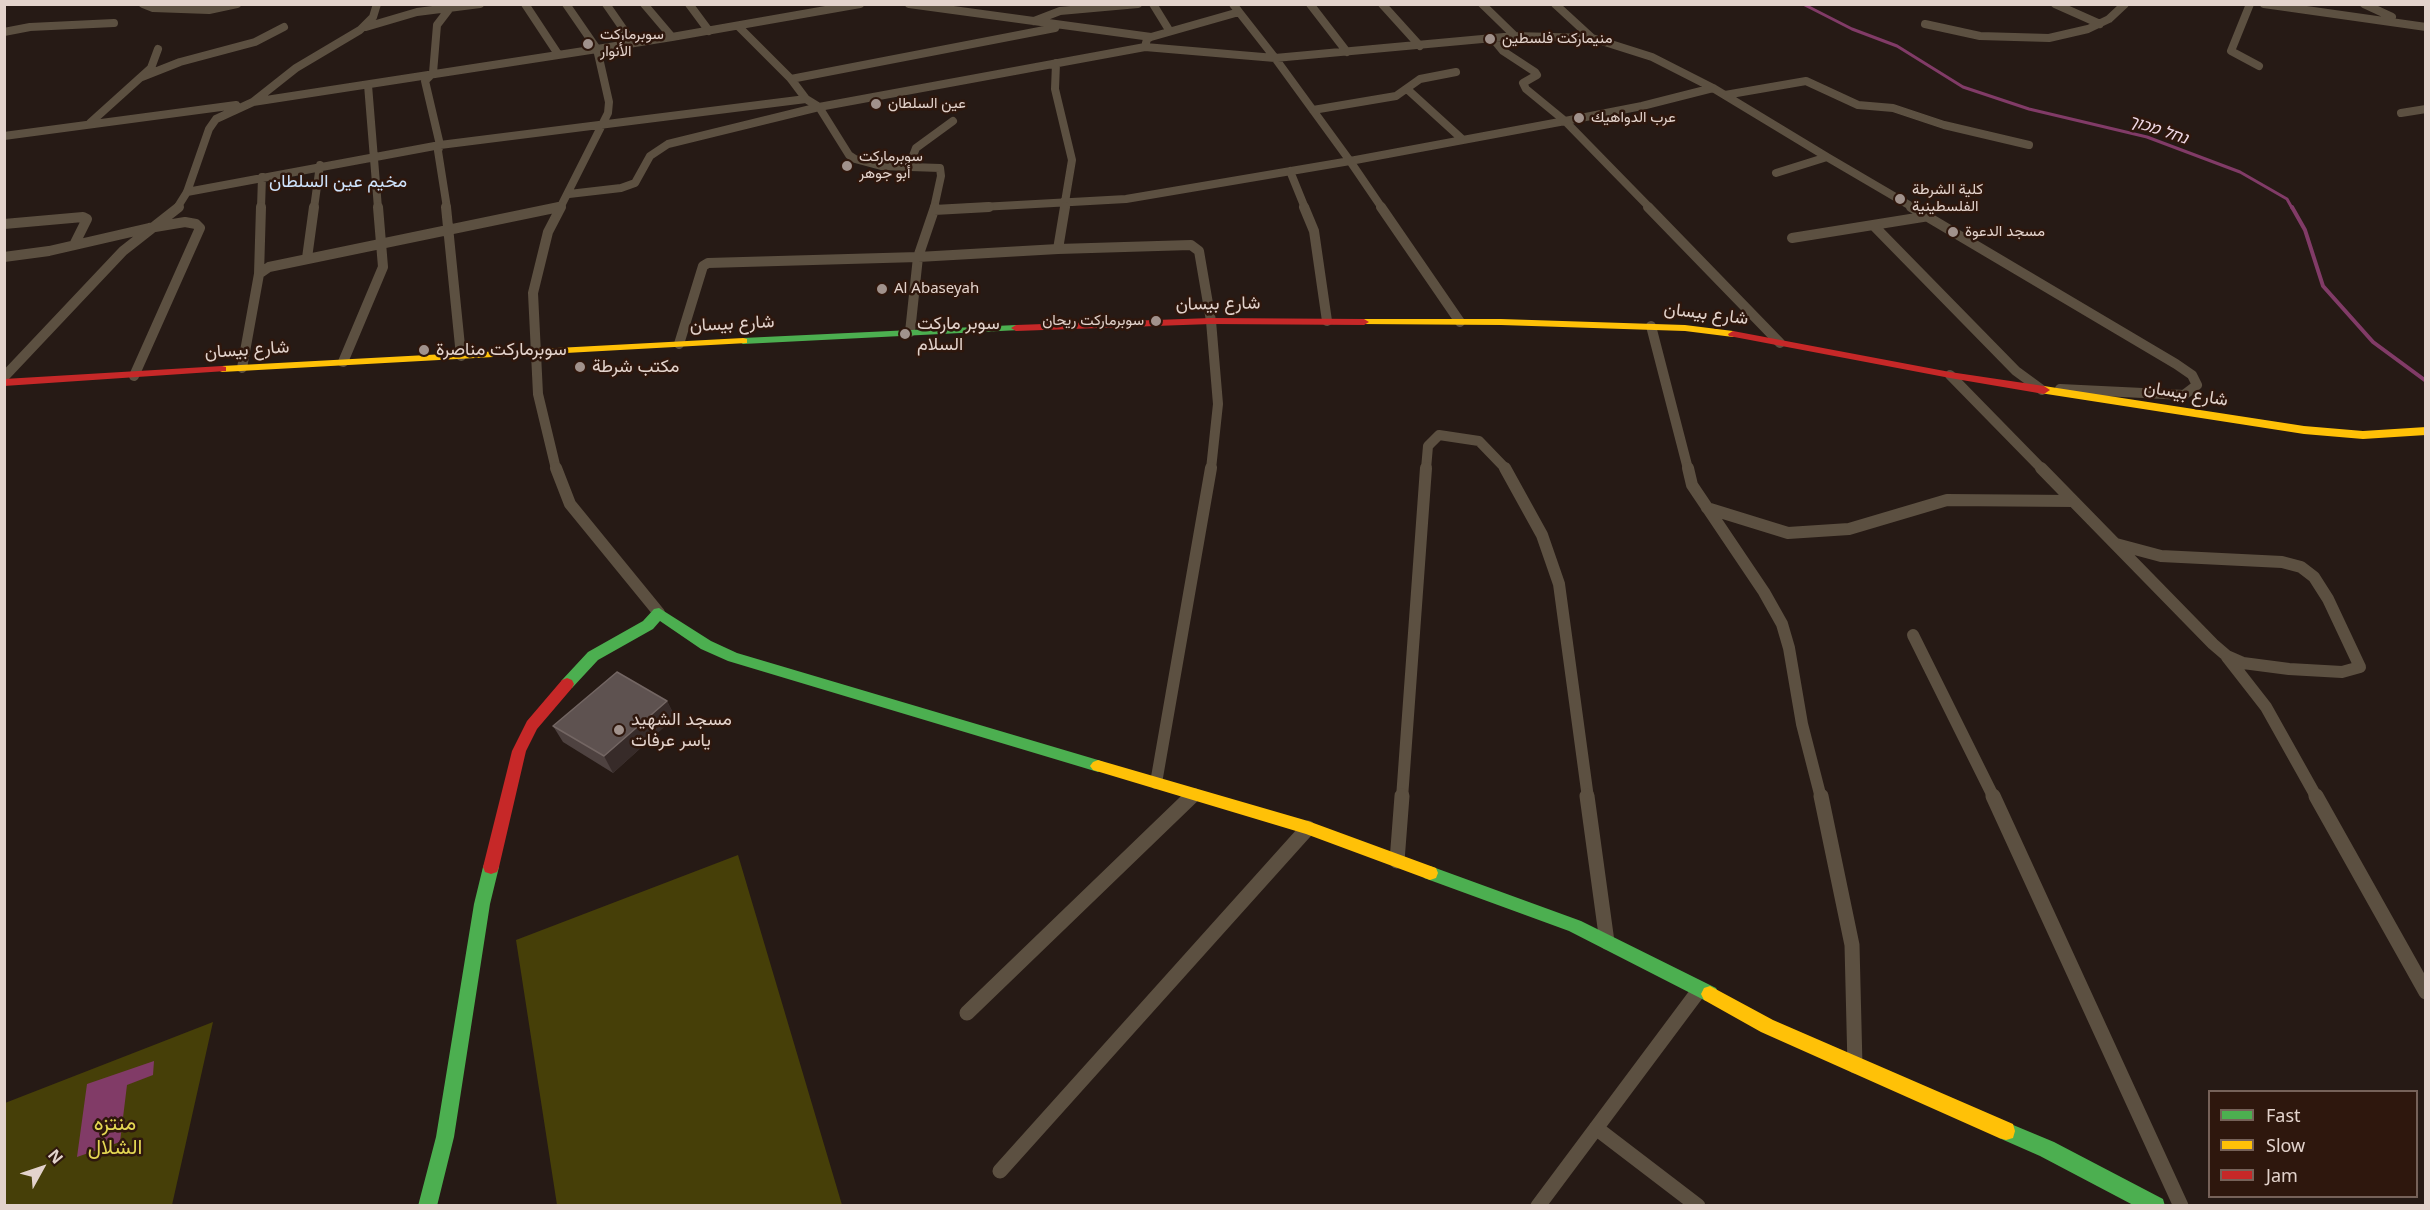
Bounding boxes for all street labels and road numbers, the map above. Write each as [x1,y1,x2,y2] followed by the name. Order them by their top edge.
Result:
[1175,292,1261,316] street label: شارع بيسان
[1663,298,1749,330] street label: شارع بيسان
[689,311,775,337] street label: شارع بيسان
[204,336,290,364] street label: شارع بيسان
[2142,377,2230,411] street label: شارع بيسان

